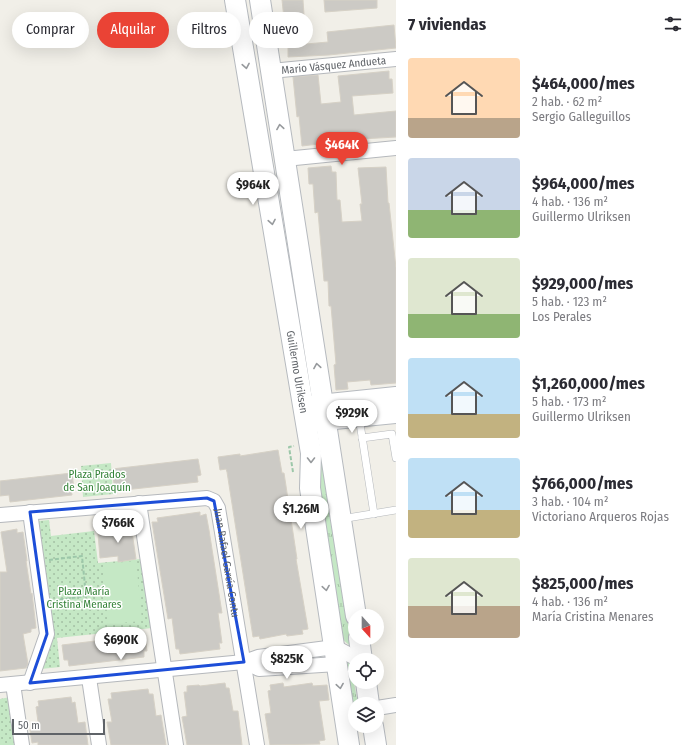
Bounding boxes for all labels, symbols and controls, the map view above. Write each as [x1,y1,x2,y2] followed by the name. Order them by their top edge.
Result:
[12,12,89,48] chip: Comprar
[97,12,169,48] chip: Alquilar
[177,12,241,48] chip: Filtros
[249,12,313,48] chip: Nuevo
[662,13,684,35] icon: filters
[408,14,486,35] text: 7 viviendas
[281,53,387,76] street label: Mario Vásquez Andueta
[241,63,250,69] one-way arrow
[532,73,635,94] text: $464,000/mes
[440,74,488,122] icon: home
[532,94,602,109] text: 2 hab. · 62 m²
[532,109,631,124] text: Sergio Galleguillos
[276,124,285,130] one-way arrow
[314,132,370,166] pin: $464K
[325,137,359,152] text: $464K
[225,172,281,206] pin: $964K
[532,173,635,194] text: $964,000/mes
[440,174,488,222] icon: home
[236,177,270,192] text: $964K
[532,194,608,209] text: 4 hab. · 136 m²
[532,209,631,224] text: Guillermo Ulriksen
[267,219,276,225] one-way arrow
[532,273,633,294] text: $929,000/mes
[440,274,488,322] icon: home
[532,294,607,309] text: 5 hab. · 123 m²
[532,309,591,324] text: Los Perales
[284,329,311,414] street label: Guillermo Ulriksen
[313,363,322,369] one-way arrow
[532,373,645,394] text: $1,260,000/mes
[440,374,488,422] icon: home
[532,394,606,409] text: 5 hab. · 173 m²
[324,400,380,434] pin: $929K
[335,405,369,420] text: $929K
[532,409,631,424] text: Guillermo Ulriksen
[307,457,315,463] one-way arrow
[63,468,131,494] park label: Plaza Prados de San Joaquín
[532,473,633,494] text: $766,000/mes
[440,474,488,522] icon: home
[532,494,608,509] text: 3 hab. · 104 m²
[268,496,334,530] pin: $1.26M
[283,501,319,516] text: $1.26M
[212,507,242,618] street label: Juan Rafael García Contu
[532,509,669,524] text: Victoriano Arqueros Rojas
[90,510,146,544] pin: $766K
[102,515,134,530] text: $766K
[532,573,634,594] text: $825,000/mes
[440,574,488,622] icon: home
[47,585,122,611] park label: Plaza María Cristina Menares
[321,585,330,591] one-way arrow
[532,594,608,609] text: 4 hab. · 136 m²
[348,609,384,645] north arrow
[348,609,384,733] map controls
[532,609,653,624] text: María Cristina Menares
[93,627,149,661] pin: $690K
[104,632,138,647] text: $690K
[259,646,315,680] pin: $825K
[270,651,304,666] text: $825K
[348,653,384,689] button: locate
[336,683,344,689] one-way arrow
[348,697,384,733] button: layers
[12,717,105,736] scale bar
[18,719,40,732] text: 50 m

